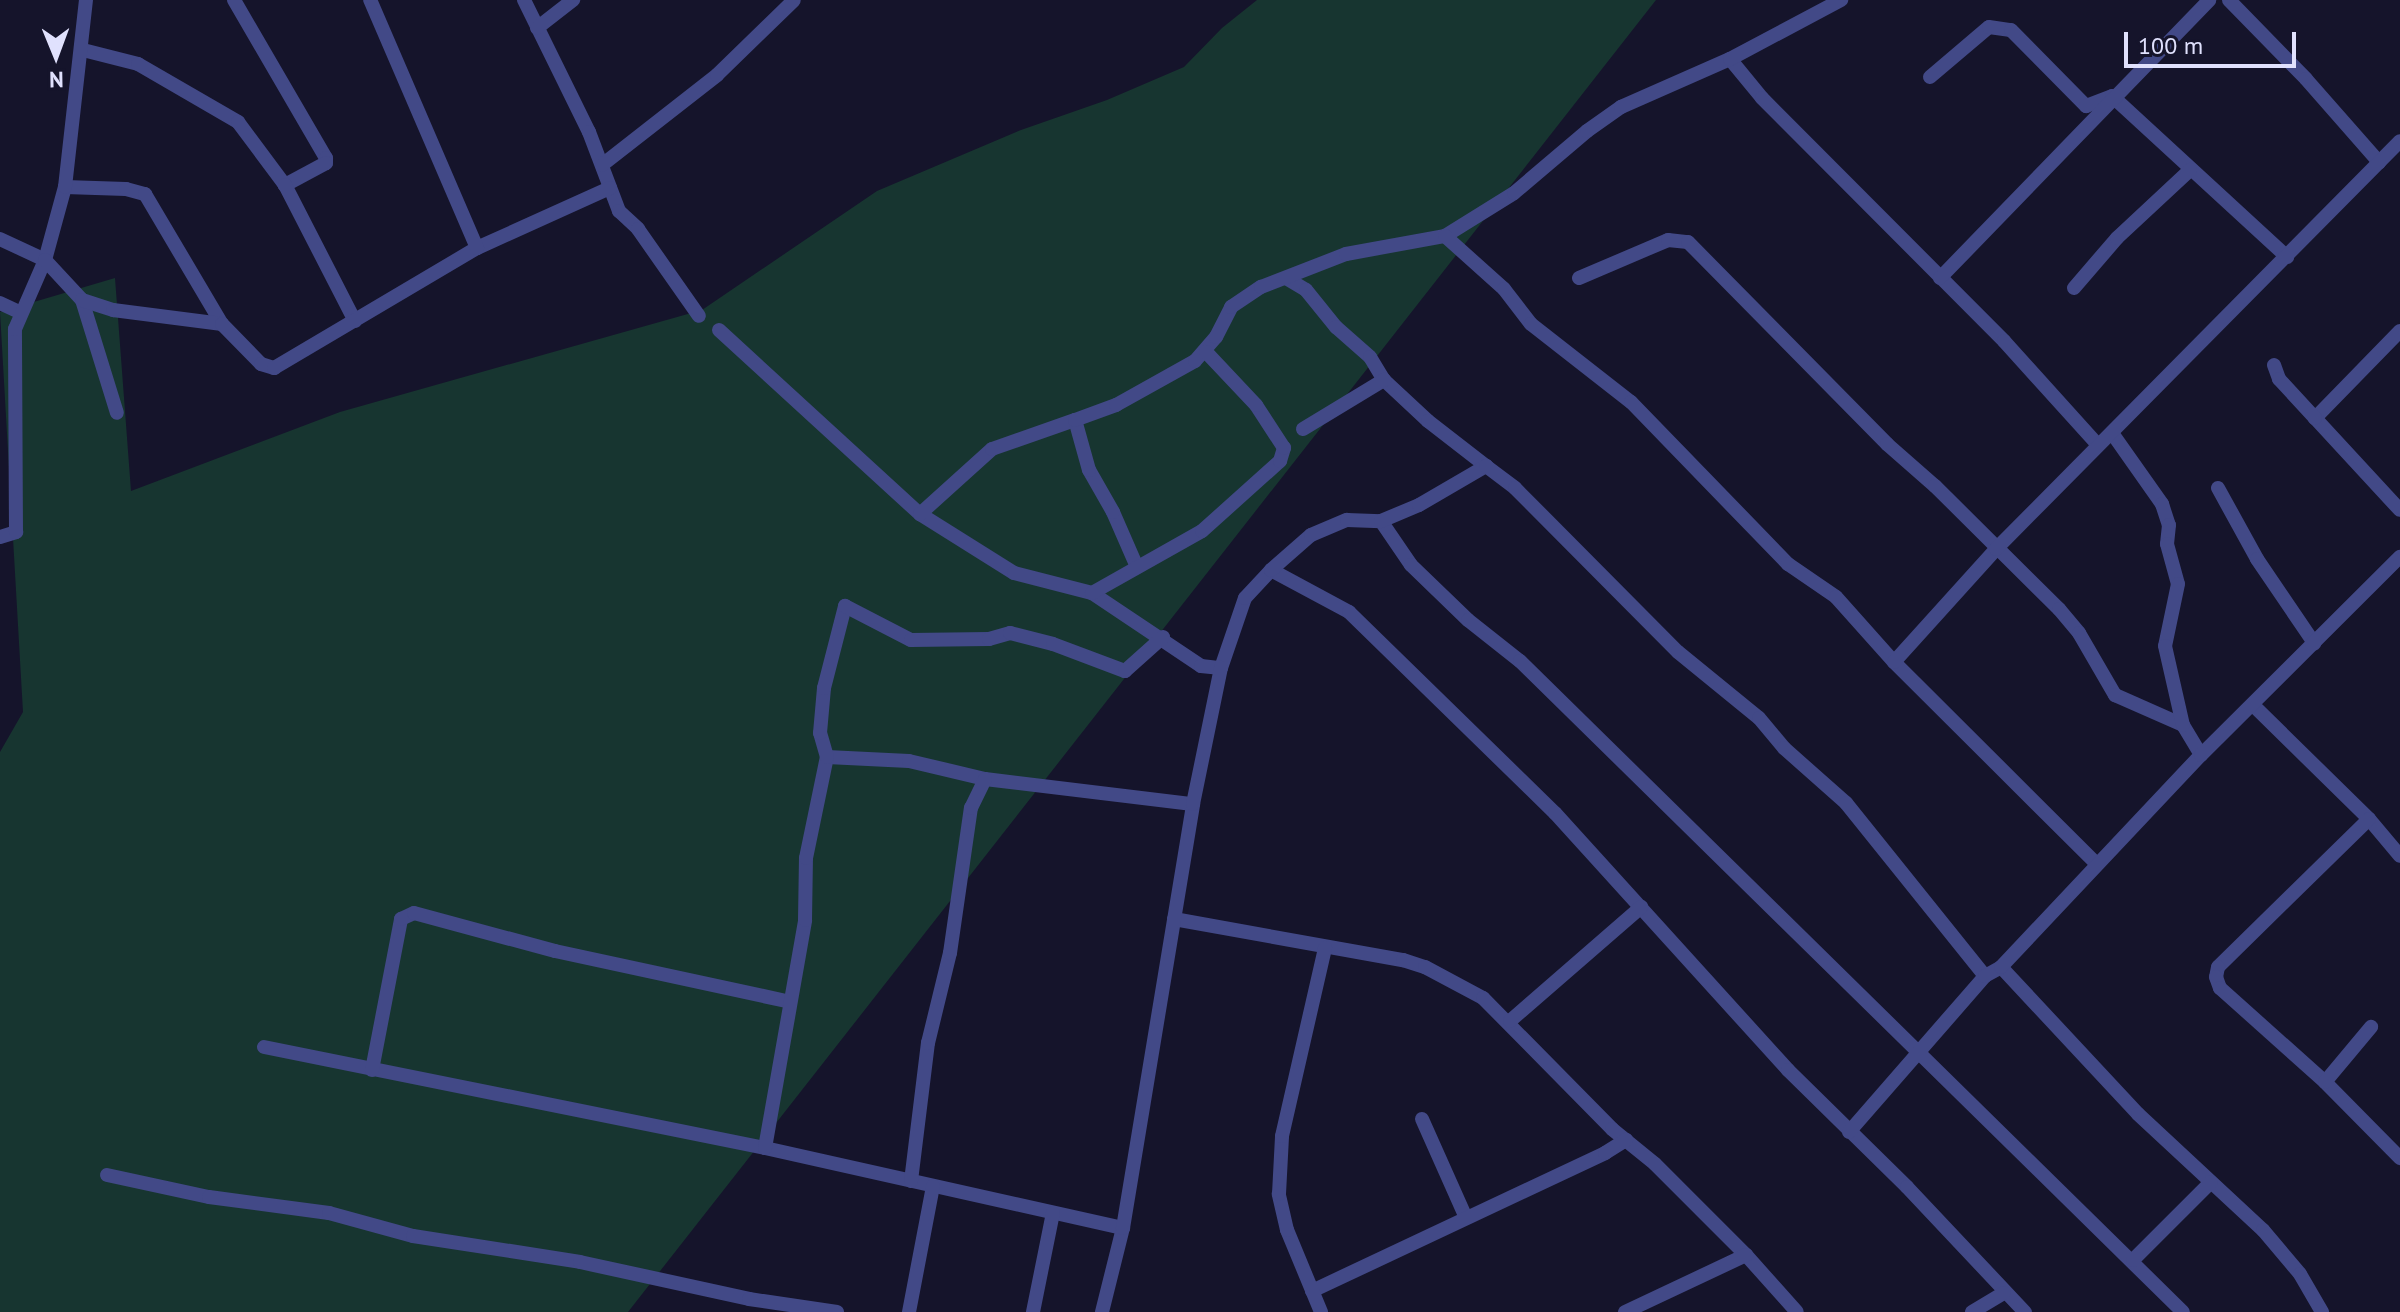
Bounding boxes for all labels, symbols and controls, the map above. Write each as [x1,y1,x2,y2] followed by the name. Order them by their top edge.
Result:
[16,16,96,96] north arrow
[2128,16,2300,66] scale bar
[2138,30,2203,61] text: 100 m
[49,66,64,94] text: N

